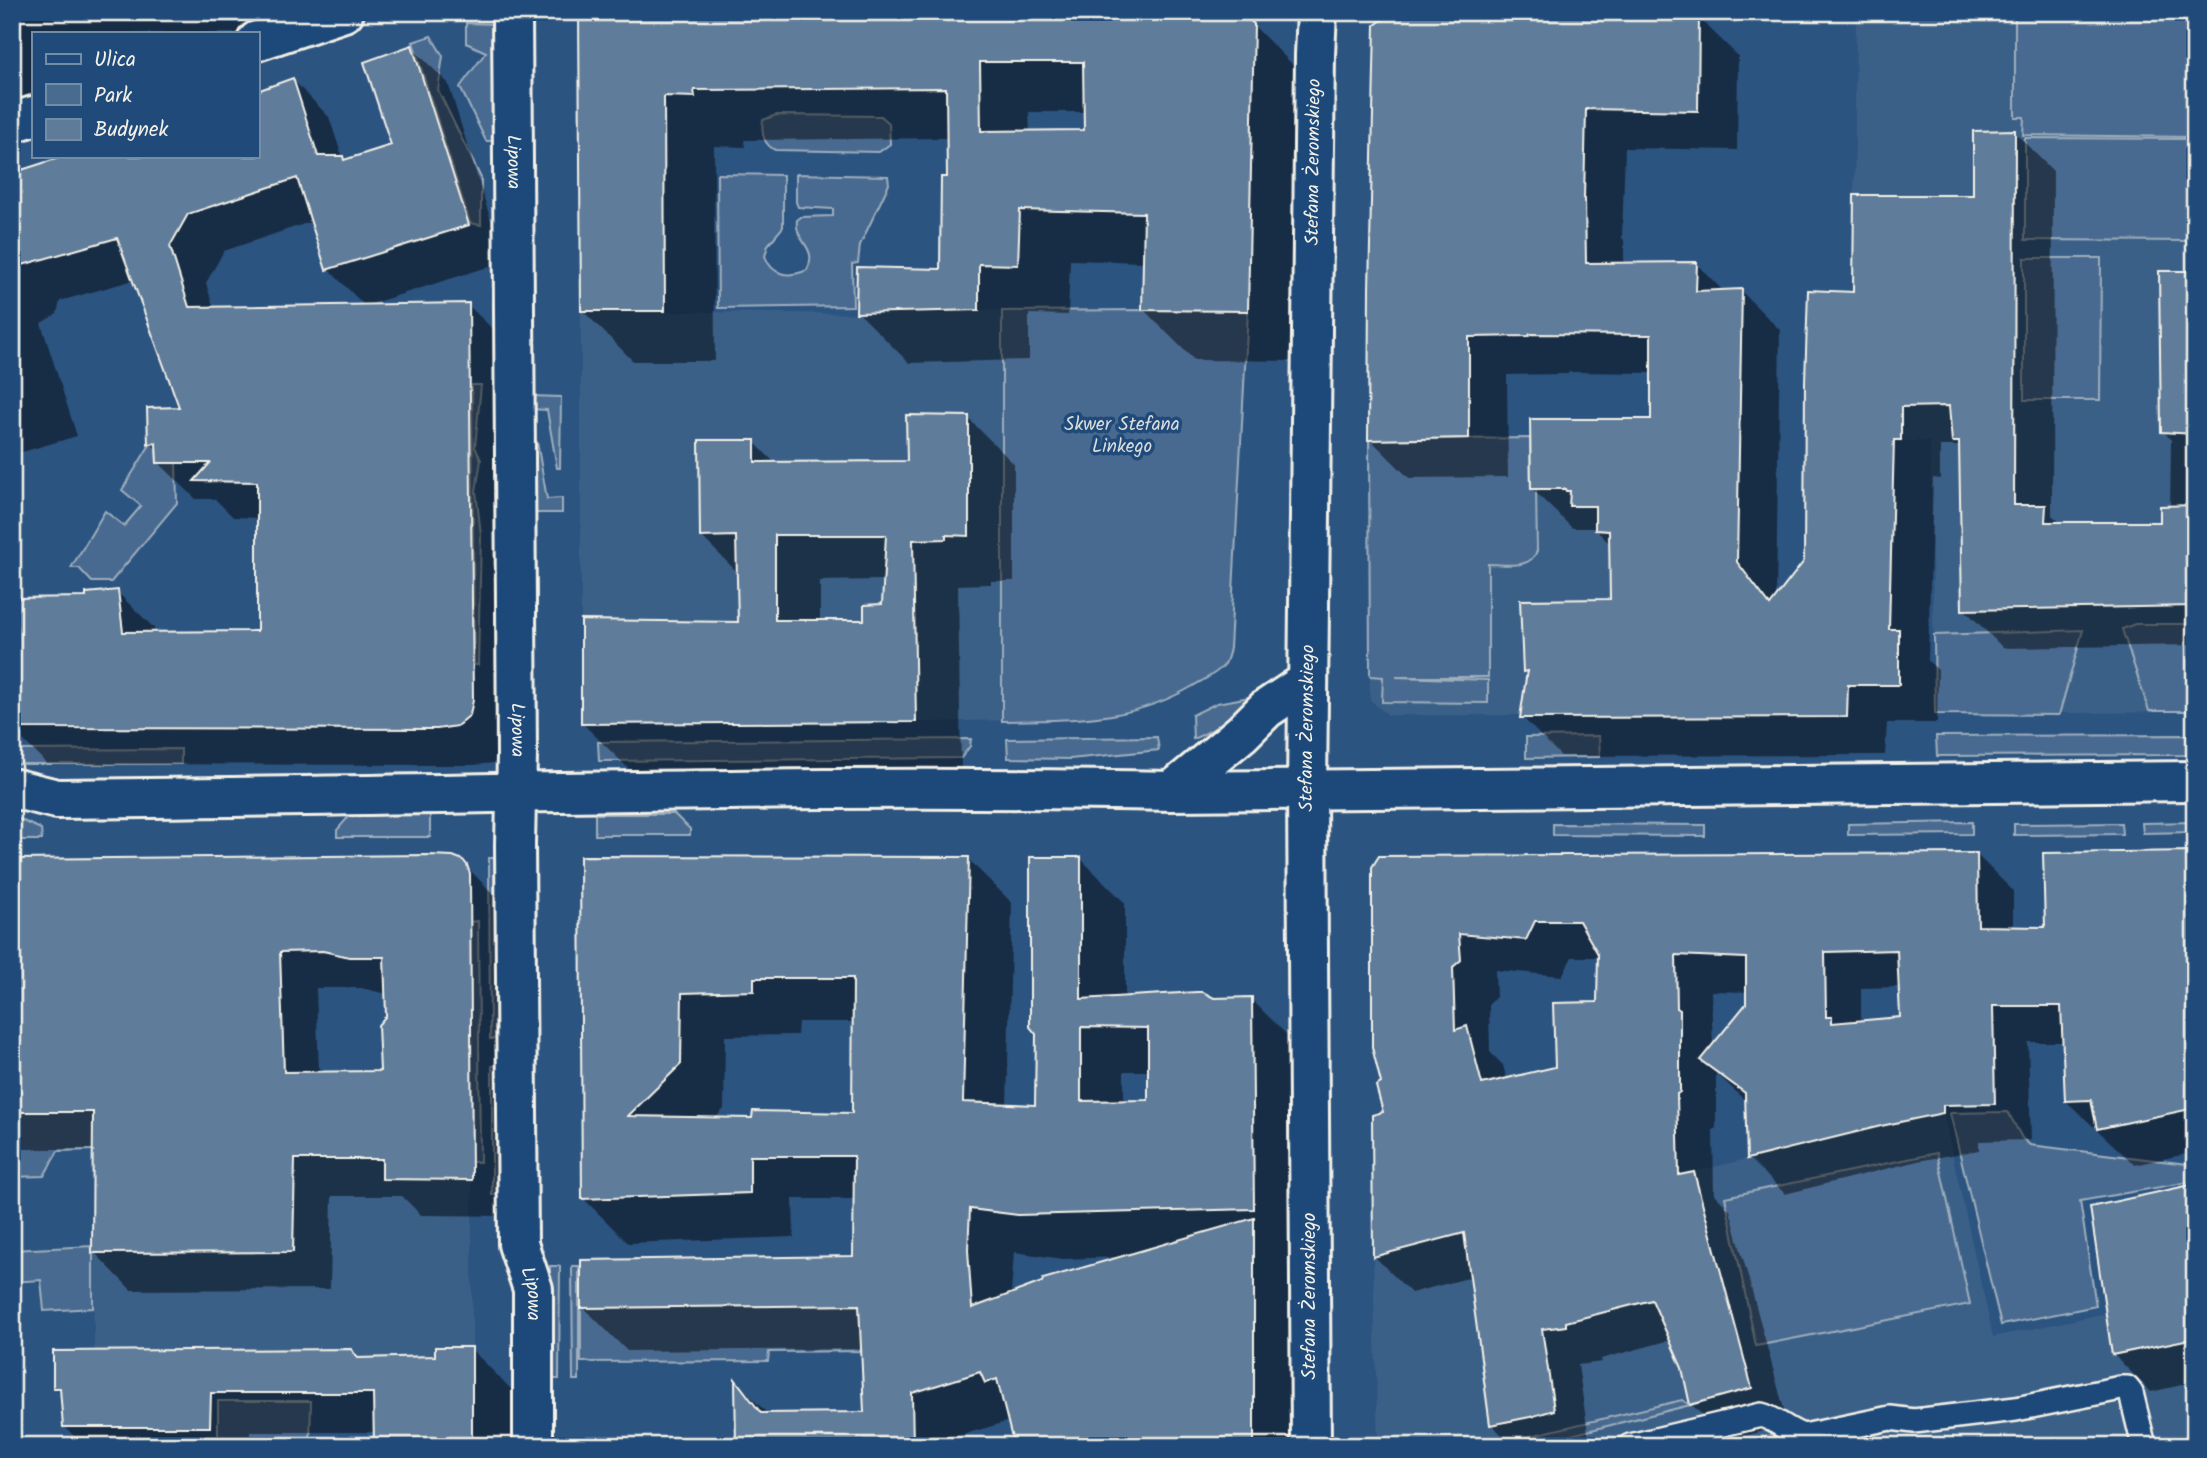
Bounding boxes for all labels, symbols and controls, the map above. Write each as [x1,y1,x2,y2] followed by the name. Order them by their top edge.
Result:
[32,32,259,158] legend
[94,44,136,77] text: Ulica
[1298,78,1330,246] street label: Stefana Żeromskiego
[94,80,132,113] text: Park
[94,114,168,147] text: Budynek
[498,135,528,189] street label: Lipowa
[1064,410,1180,462] park label: Skwer Stefana Linkego
[1292,644,1324,812] street label: Stefana Żeromskiego
[502,703,532,757] street label: Lipowa
[1295,1213,1325,1379] street label: Stefana Żeromskiego
[512,1263,548,1321] street label: Lipowa

